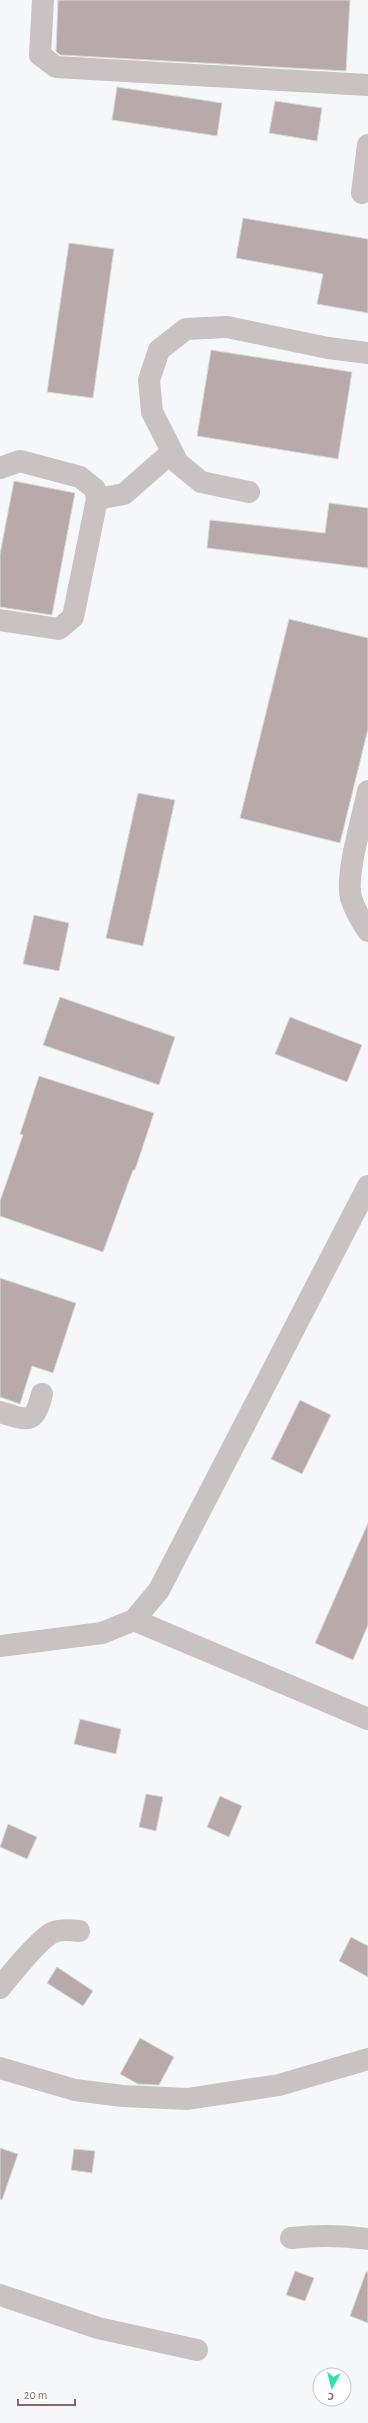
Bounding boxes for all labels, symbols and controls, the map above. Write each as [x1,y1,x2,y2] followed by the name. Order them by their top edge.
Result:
[312,2367,352,2407] north arrow
[18,2381,75,2407] scale bar
[24,2389,47,2401] text: 20 m
[327,2391,335,2402] text: С

